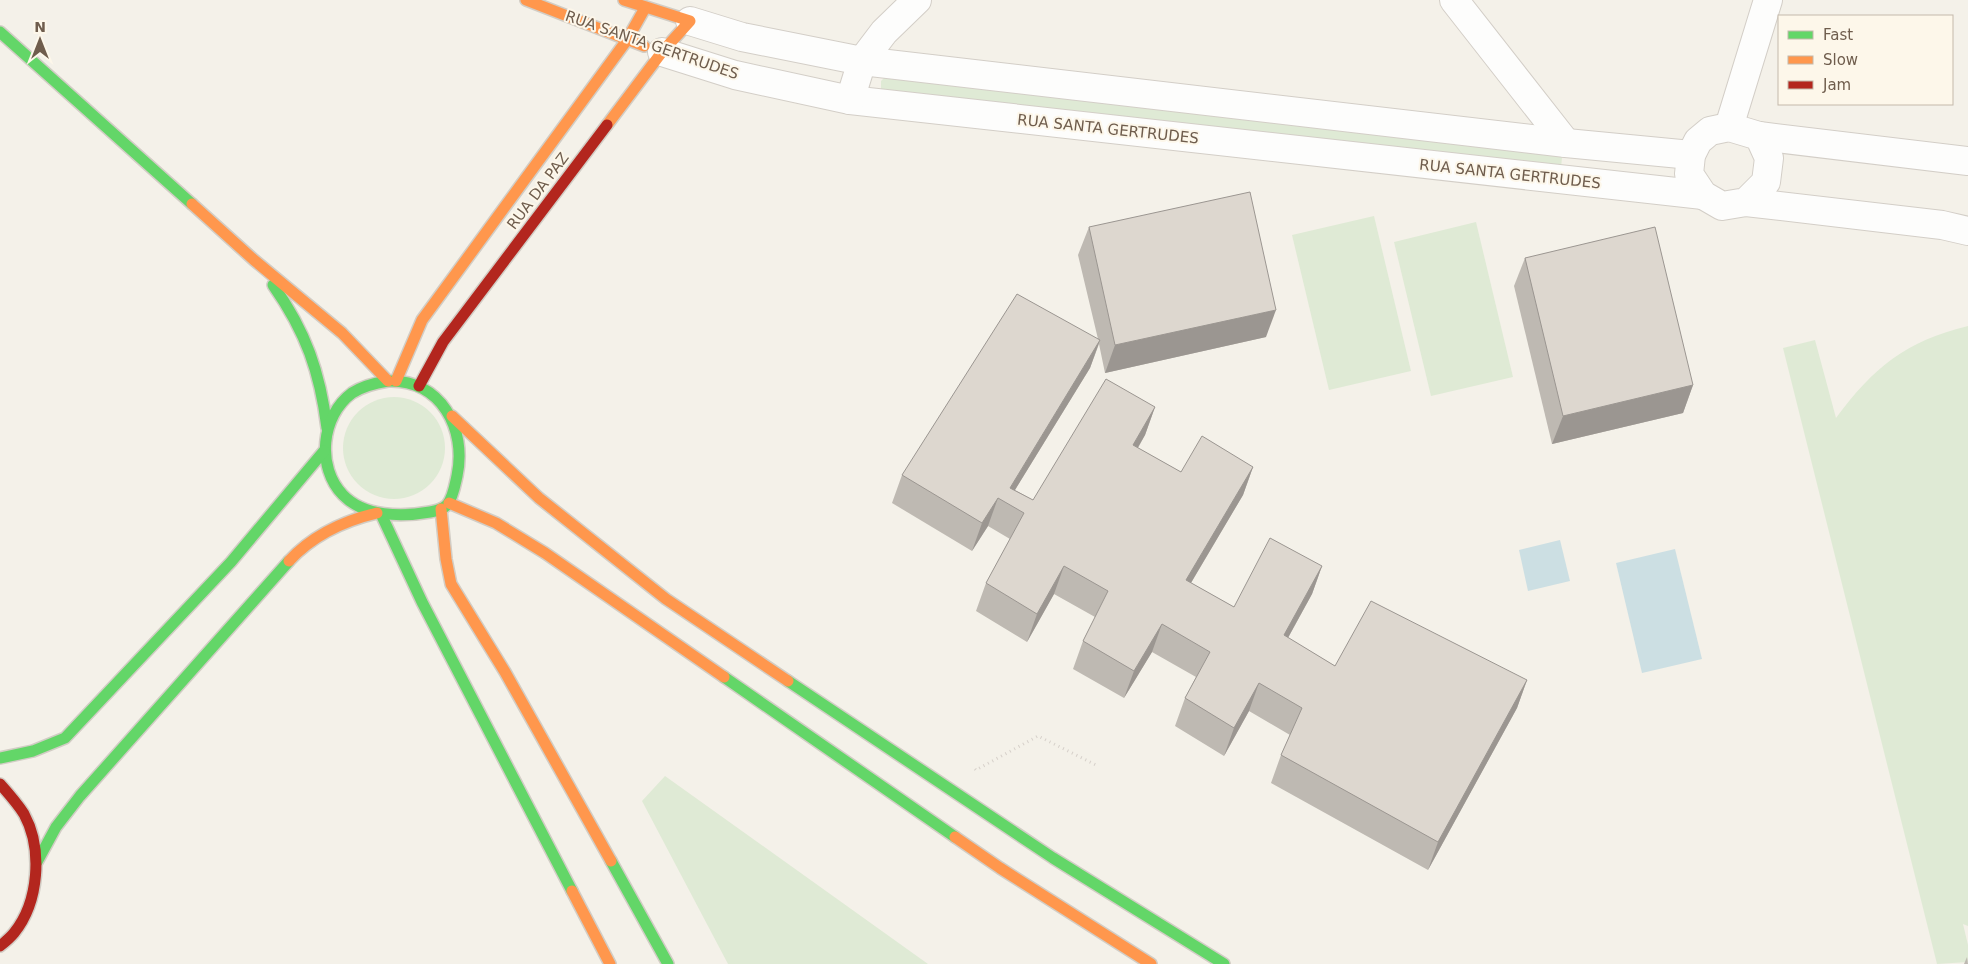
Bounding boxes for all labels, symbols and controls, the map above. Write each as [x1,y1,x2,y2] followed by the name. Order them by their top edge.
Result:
[563,7,741,83] street label: RUA SANTA GERTRUDES
[15,15,65,65] north arrow
[1778,15,1953,105] legend
[34,19,46,35] text: N
[1823,26,1853,44] text: Fast
[1823,51,1858,69] text: Slow
[1822,76,1851,94] text: Jam
[1016,111,1200,147] street label: RUA SANTA GERTRUDES
[503,149,573,233] street label: RUA DA PAZ
[1418,156,1602,192] street label: RUA SANTA GERTRUDES

